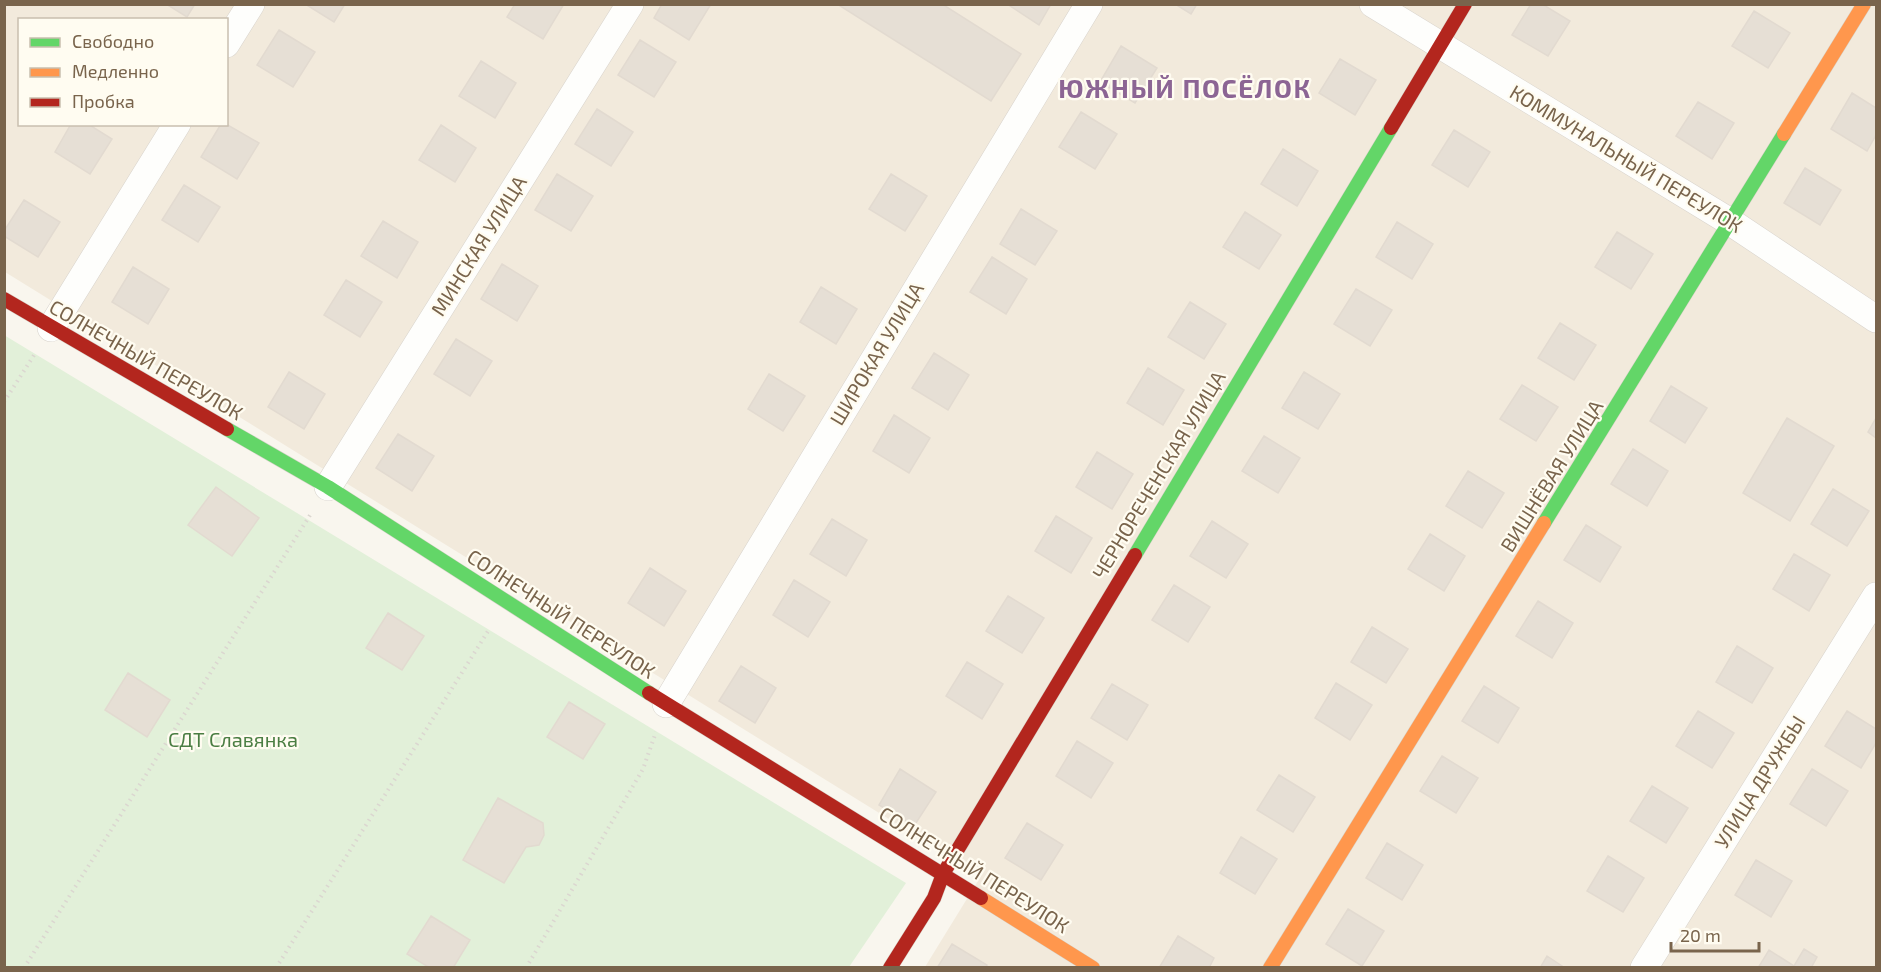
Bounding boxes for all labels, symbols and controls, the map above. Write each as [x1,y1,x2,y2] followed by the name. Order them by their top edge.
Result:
[18,18,228,126] legend
[72,30,154,52] text: Свободно
[72,60,159,82] text: Медленно
[1058,72,1312,103] district label: ЮЖНЫЙ ПОСЁЛОК
[1506,79,1747,237] street label: КОММУНАЛЬНЫЙ ПЕРЕУЛОК
[72,90,135,112] text: Пробка
[425,170,531,320] street label: МИНСКАЯ УЛИЦА
[824,277,928,429] street label: ШИРОКАЯ УЛИЦА
[46,294,247,424] street label: СОЛНЕЧНЫЙ ПЕРЕУЛОК
[1086,366,1230,583] street label: ЧЕРНОРЕЧЕНСКАЯ УЛИЦА
[1495,395,1608,556] street label: ВИШНЁВАЯ УЛИЦА
[463,543,660,683] street label: СОЛНЕЧНЫЙ ПЕРЕУЛОК
[1709,711,1810,852] street label: УЛИЦА ДРУЖБЫ
[168,727,298,751] park label: СДТ Славянка
[875,801,1074,937] street label: СОЛНЕЧНЫЙ ПЕРЕУЛОК
[1671,915,1760,953] scale bar
[1680,924,1721,946] text: 20 m

